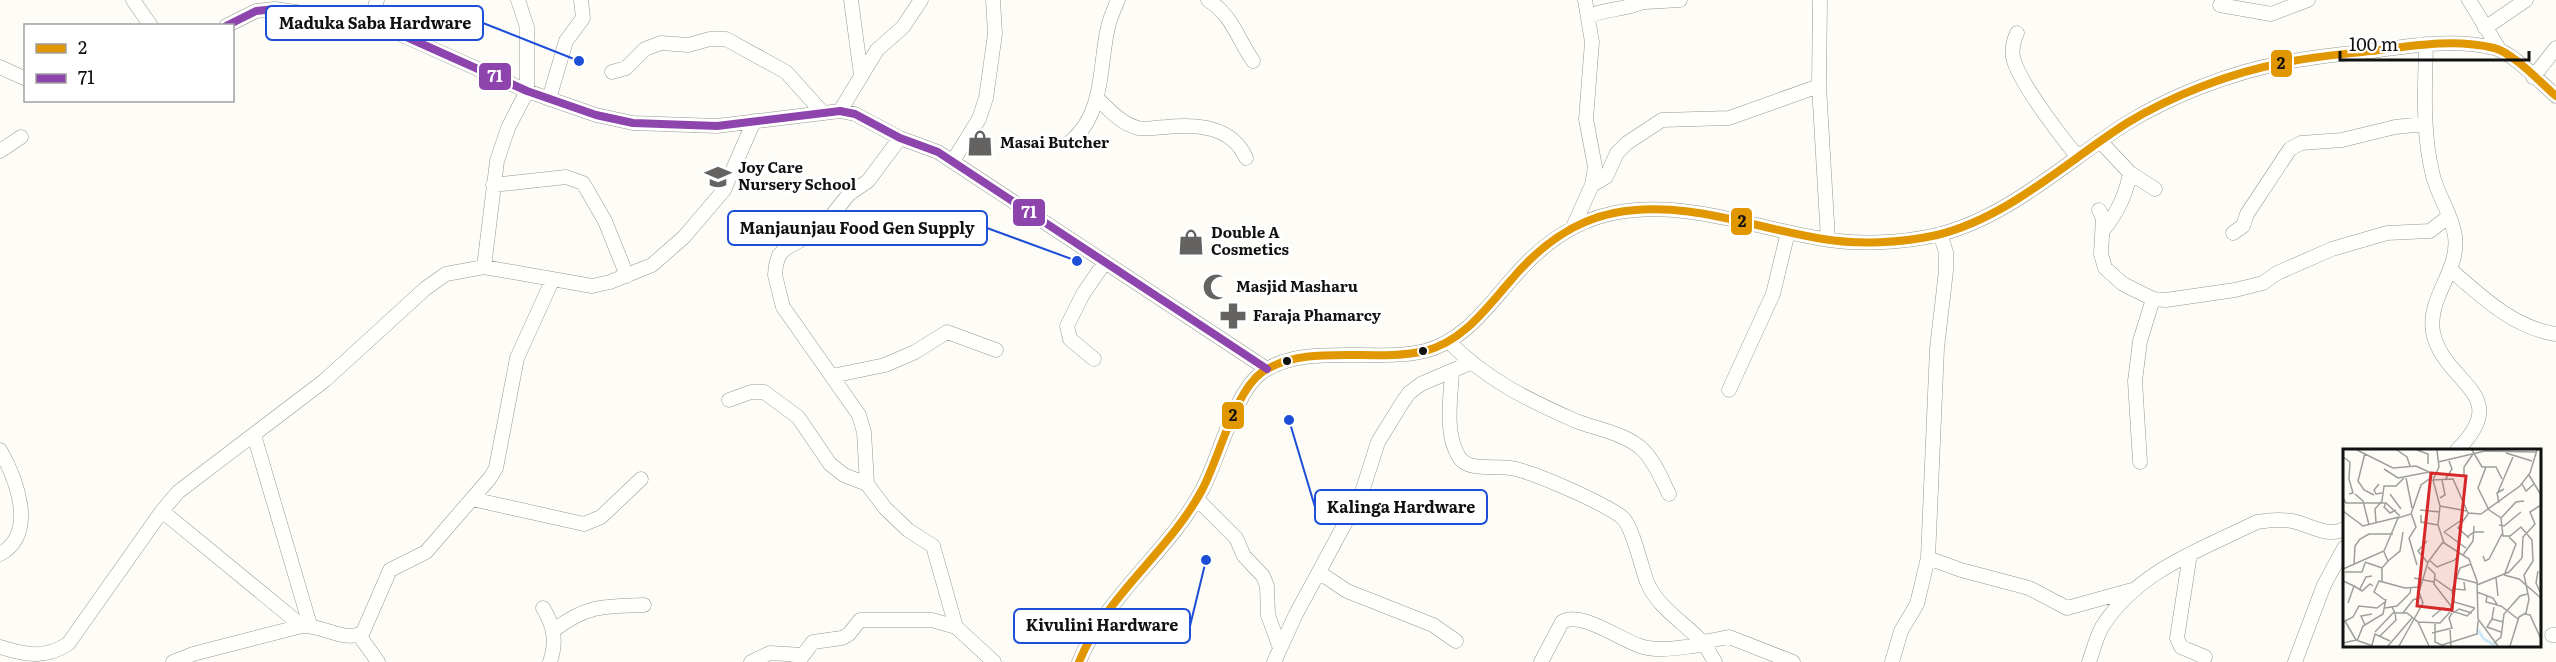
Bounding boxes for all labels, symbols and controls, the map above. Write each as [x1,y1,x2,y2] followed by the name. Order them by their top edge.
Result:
[266,6,483,40] callout: Maduka Saba Hardware
[279,10,471,34] text: Maduka Saba Hardware
[24,24,234,102] legend
[2340,24,2529,62] scale bar
[2349,30,2398,57] text: 100 m
[78,33,87,60] text: 2
[2270,49,2293,78] line badge: 2
[2277,50,2286,74] text: 2
[478,62,512,91] line badge: 71
[78,63,94,90] text: 71
[487,63,503,87] text: 71
[965,128,995,158] shop icon: Masai Butcher
[1000,130,1109,153] place label: Masai Butcher
[738,155,857,195] place label: Joy Care Nursery School
[703,162,733,192] school or university icon: Joy Care Nursery School
[1012,198,1046,227] line badge: 71
[1021,199,1037,223] text: 71
[1730,207,1753,236] line badge: 2
[1738,208,1747,232] text: 2
[728,211,987,245] callout: Manjaunjau Food Gen Supply
[740,215,975,239] text: Manjaunjau Food Gen Supply
[1211,220,1290,260] place label: Double A Cosmetics
[1176,227,1206,257] shop icon: Double A Cosmetics
[1201,272,1231,302] mosque icon: Masjid Masharu
[1236,274,1358,297] place label: Masjid Masharu
[1218,301,1248,331] pharmacy icon: Faraja Phamarcy
[1253,303,1382,326] place label: Faraja Phamarcy
[1417,345,1429,357] unlabelled marker
[1281,355,1293,367] unlabelled marker
[1221,401,1245,430] line badge: 2
[1229,402,1238,426] text: 2
[2343,449,2541,647] inset map
[1315,490,1487,524] callout: Kalinga Hardware
[1327,494,1475,518] text: Kalinga Hardware
[1014,609,1190,643] callout: Kivulini Hardware
[1026,612,1178,636] text: Kivulini Hardware

